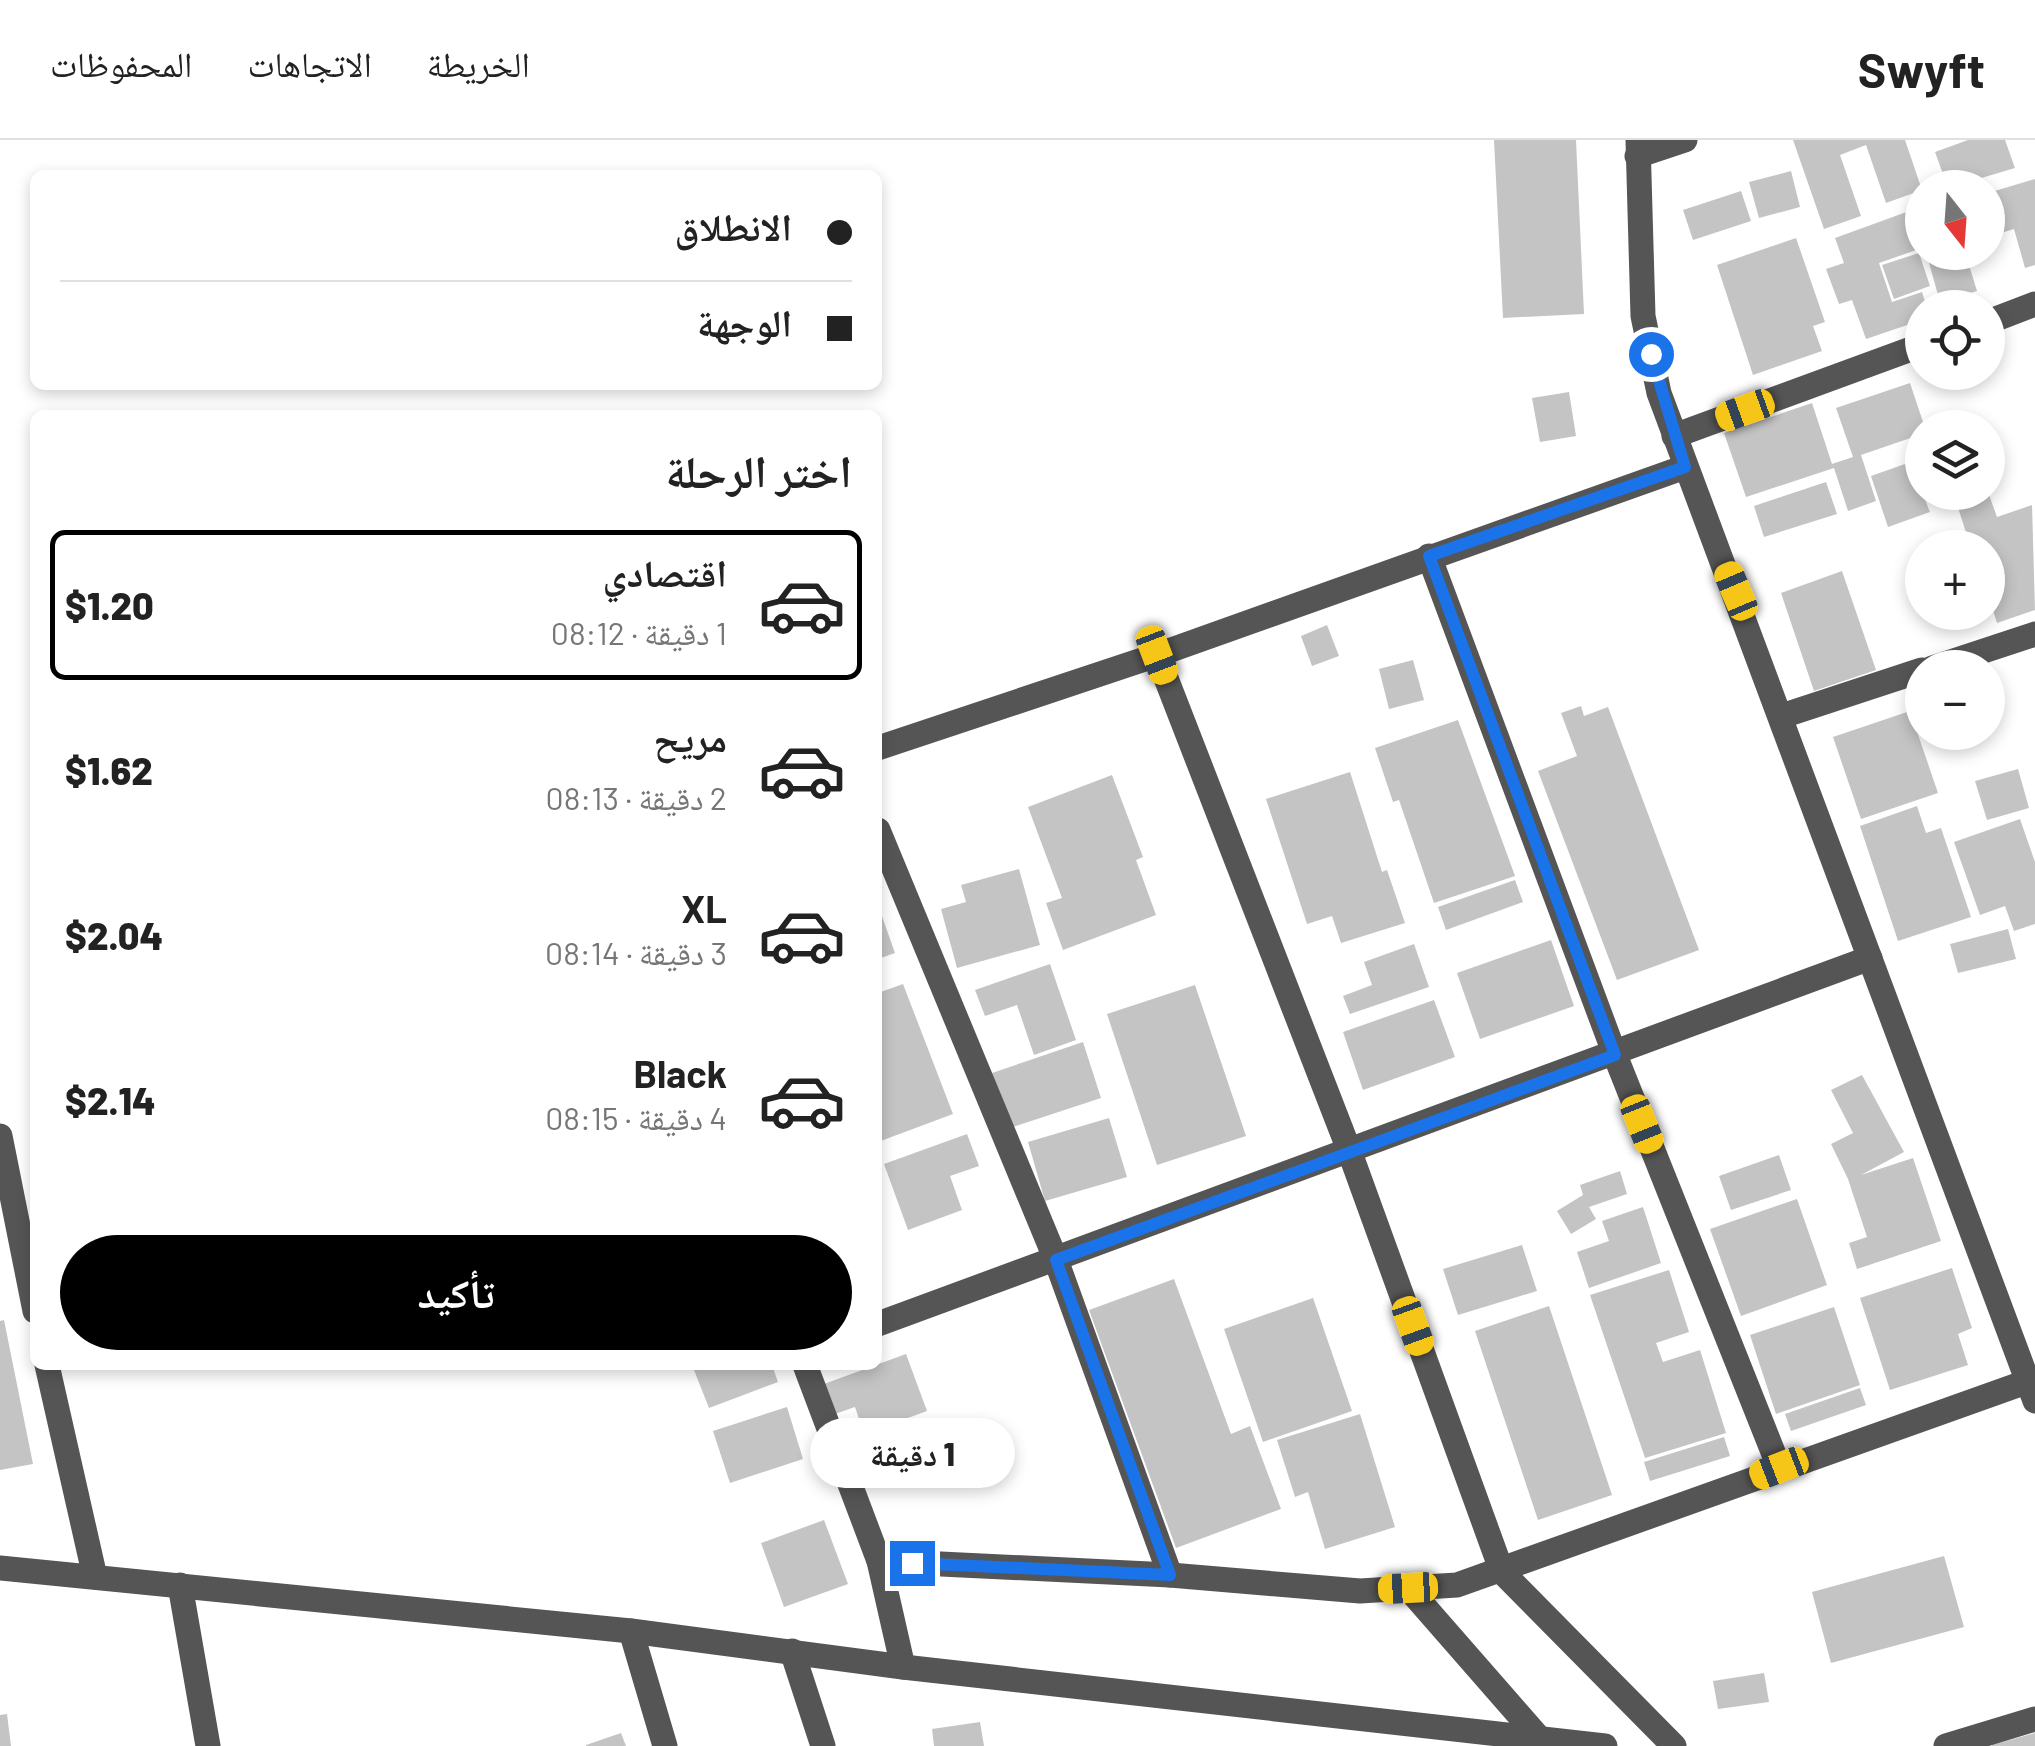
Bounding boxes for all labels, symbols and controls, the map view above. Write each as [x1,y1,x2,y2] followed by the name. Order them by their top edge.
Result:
[1858,40,1985,98] text: Swyft
[50,42,192,84] text: المحفوظات
[247,42,372,84] text: الاتجاهات
[427,42,530,84] text: الخريطة
[1905,170,2005,270] north arrow
[1905,170,2005,750] map controls
[674,203,792,249] text: الانطلاق
[1905,290,2005,390] button: locate
[697,299,792,345] text: الوجهة
[1629,332,1674,377] route start
[1712,386,1778,434] car
[1905,410,2005,510] button: layers
[666,443,852,497] text: اختر الرحلة
[1905,530,2005,630] button: +
[603,549,727,595] text: اقتصادي
[1710,558,1762,624] car
[757,560,847,650] icon: car
[65,582,154,628] text: $1.20
[551,613,727,651] text: 1 دقيقة · 08:12
[1132,622,1182,688] car
[1905,650,2005,750] button: −
[653,714,727,760] text: مريح
[757,725,847,815] icon: car
[65,747,153,793] text: $1.62
[546,778,727,816] text: 2 دقيقة · 08:13
[681,885,727,931] text: XL
[757,890,847,980] icon: car
[65,912,163,958] text: $2.04
[545,933,727,971] text: 3 دقيقة · 08:14
[633,1050,727,1096] text: Black
[757,1055,847,1145] icon: car
[65,1077,156,1123] text: $2.14
[1617,1091,1667,1157] car
[545,1098,727,1136] text: 4 دقيقة · 08:15
[60,1235,852,1350] button: تأكيد
[1389,1293,1437,1359] car
[810,1418,1014,1488] callout: 1 دقيقة
[870,1434,955,1472] text: 1 دقيقة
[1746,1443,1812,1493] car
[890,1541,935,1586] route end
[1377,1571,1439,1605] car

